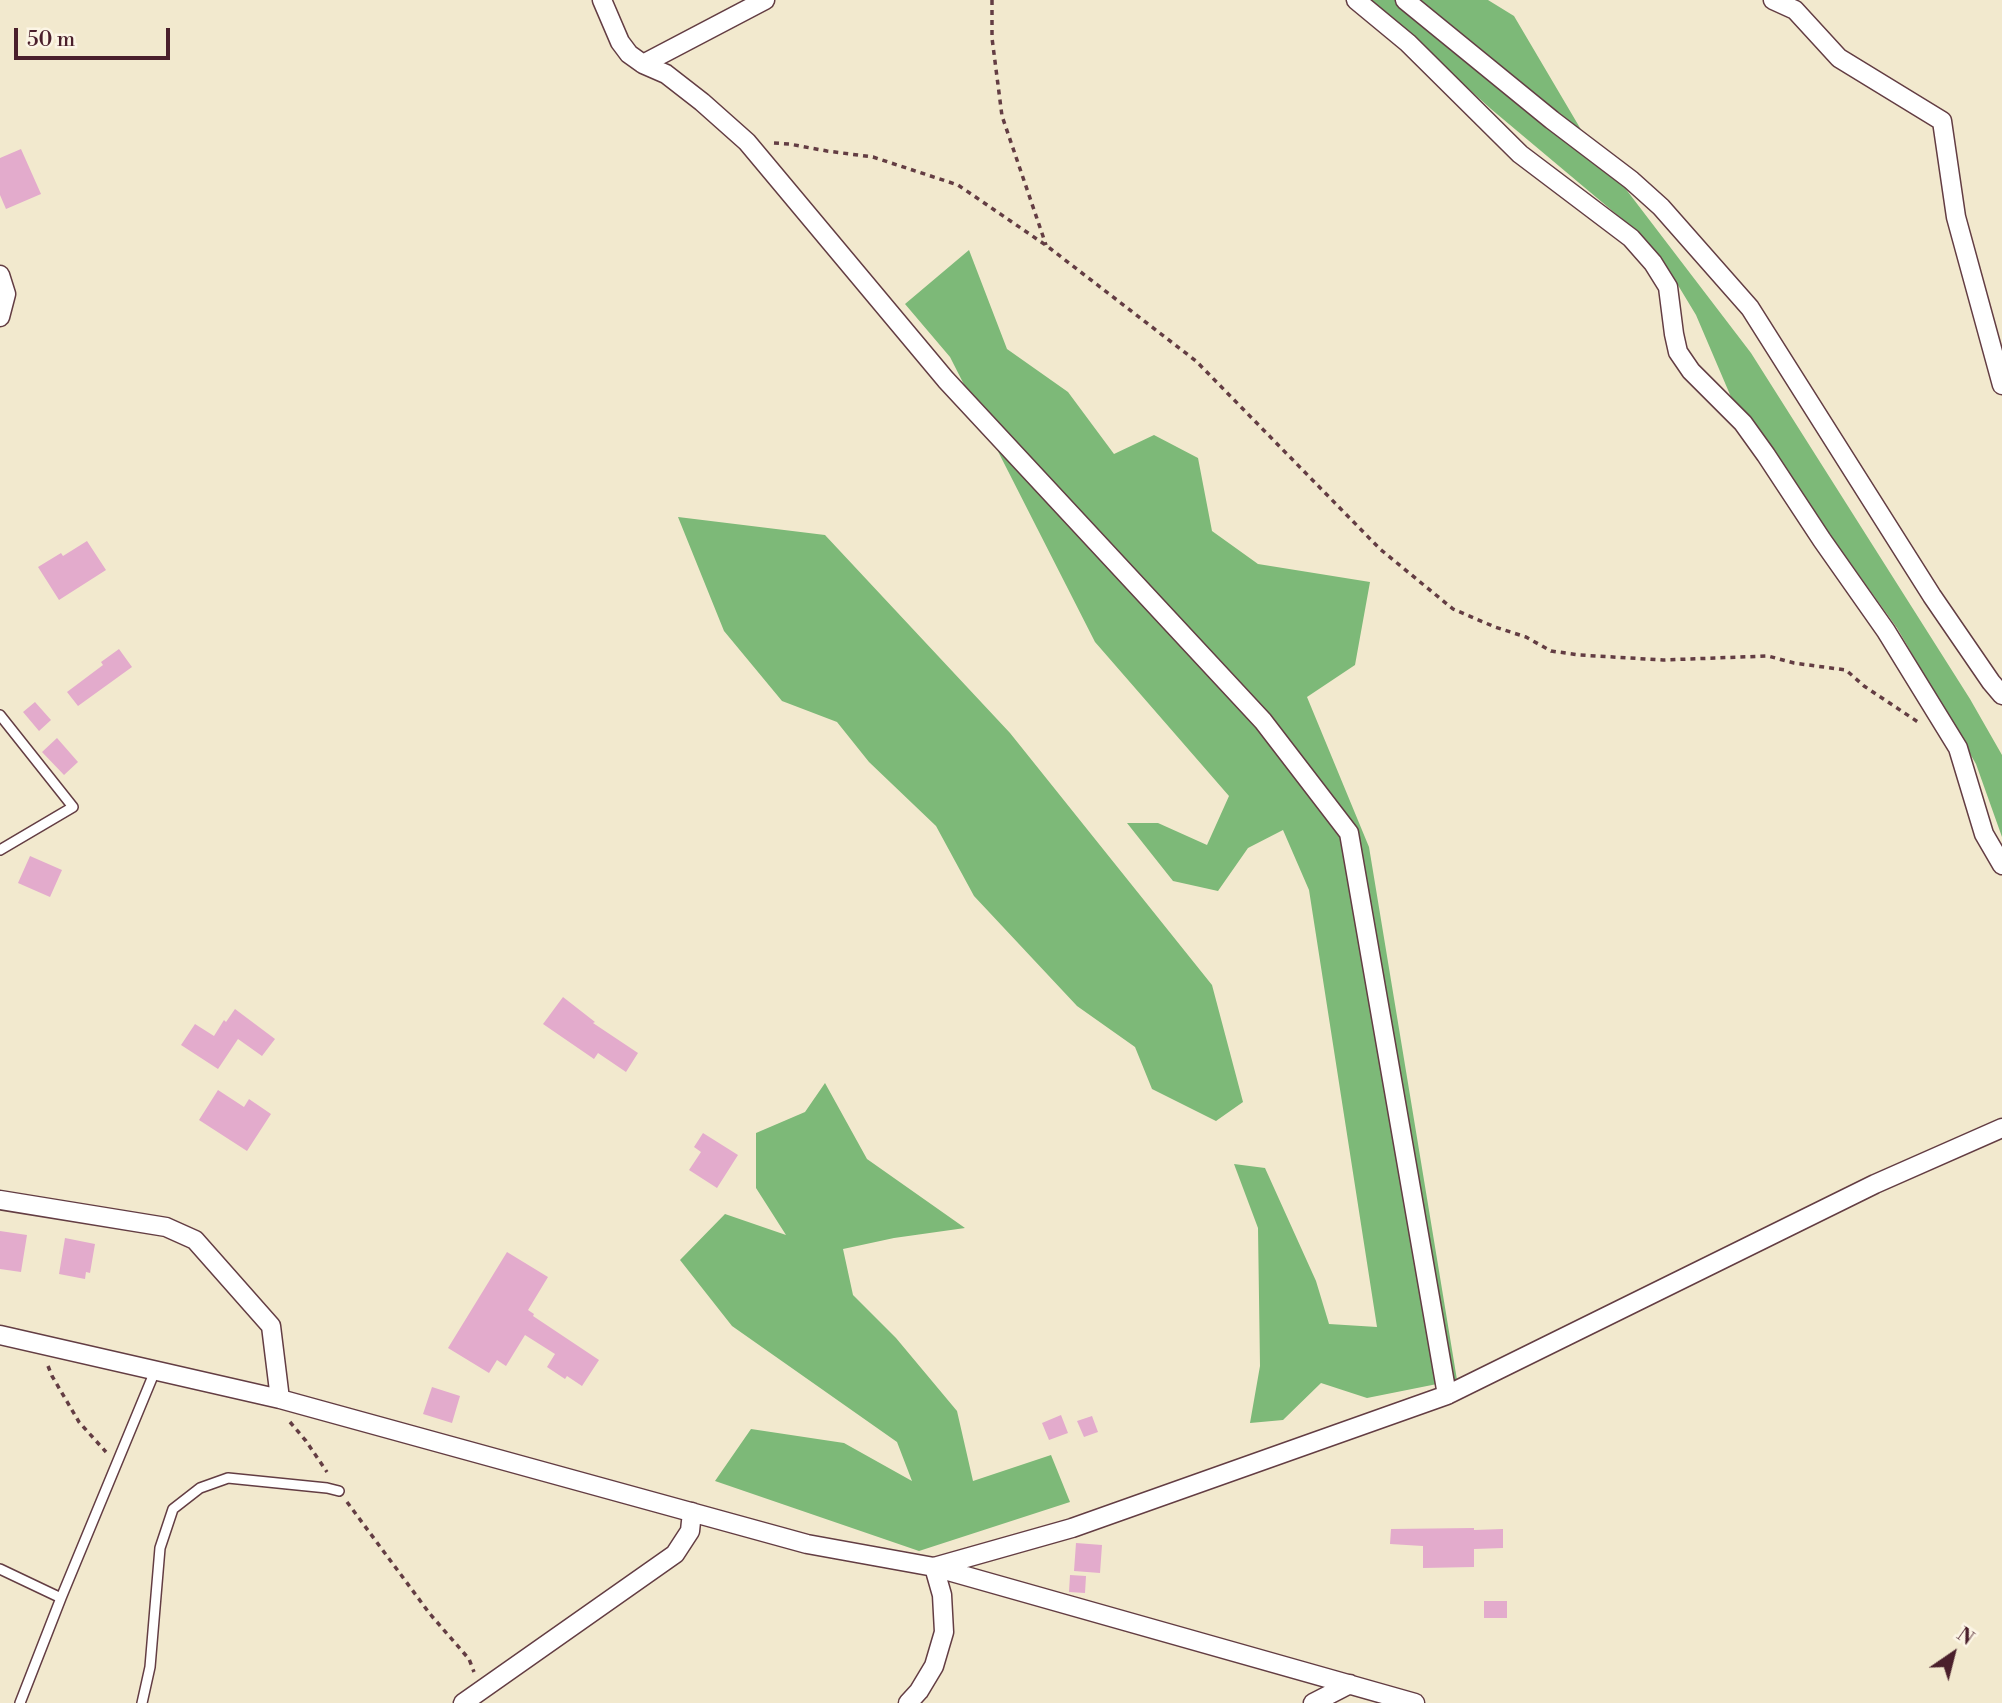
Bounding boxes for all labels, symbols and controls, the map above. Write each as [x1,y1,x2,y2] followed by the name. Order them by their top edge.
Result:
[18,14,173,58] scale bar
[27,27,75,53] text: 50 m
[1918,1619,1988,1689] north arrow
[1952,1623,1978,1651] text: N

